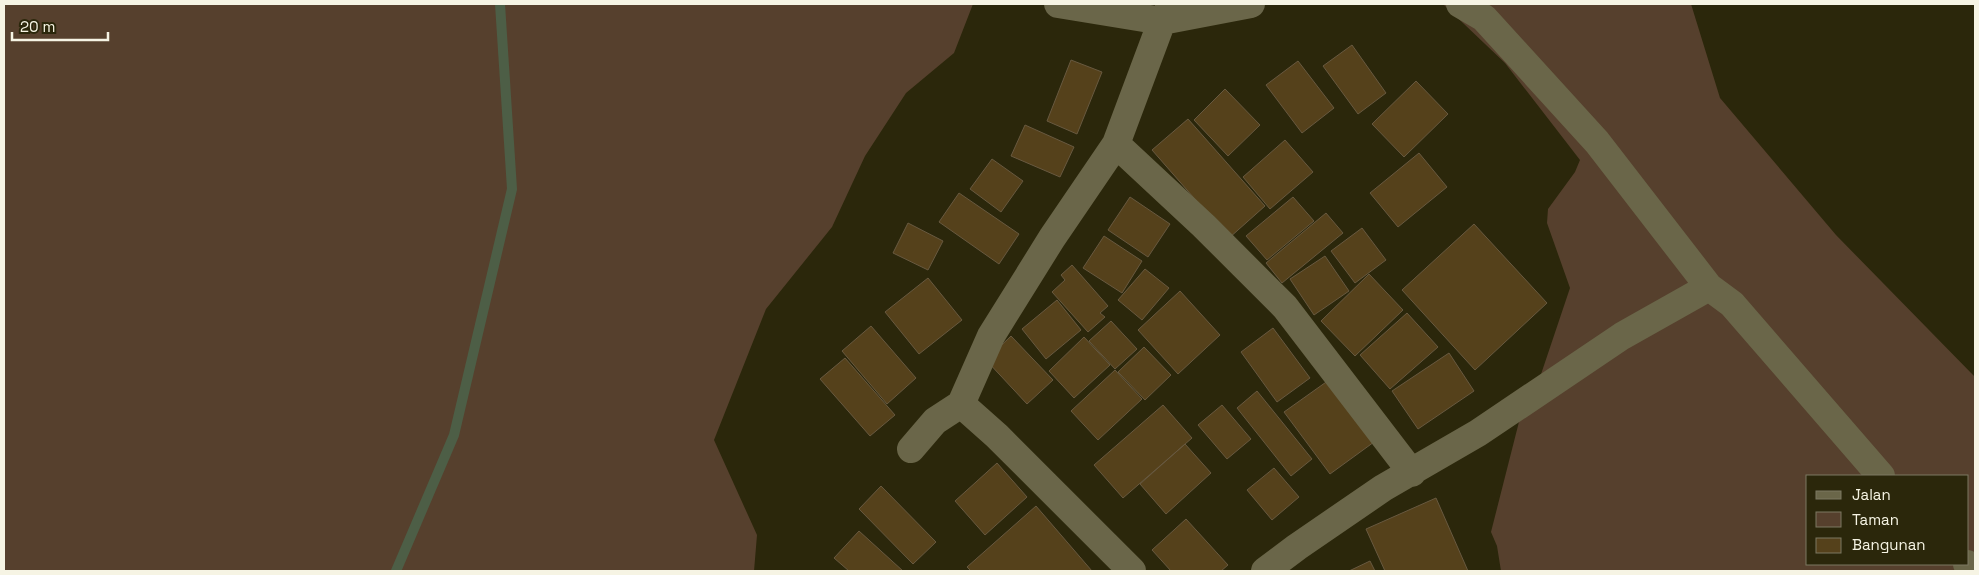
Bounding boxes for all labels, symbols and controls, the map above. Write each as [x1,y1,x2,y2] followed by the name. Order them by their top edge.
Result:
[12,10,109,42] scale bar
[20,17,55,36] text: 20 m
[1806,475,1969,565] legend
[1852,485,1891,504] text: Jalan
[1852,510,1899,529] text: Taman
[1852,535,1926,554] text: Bangunan

